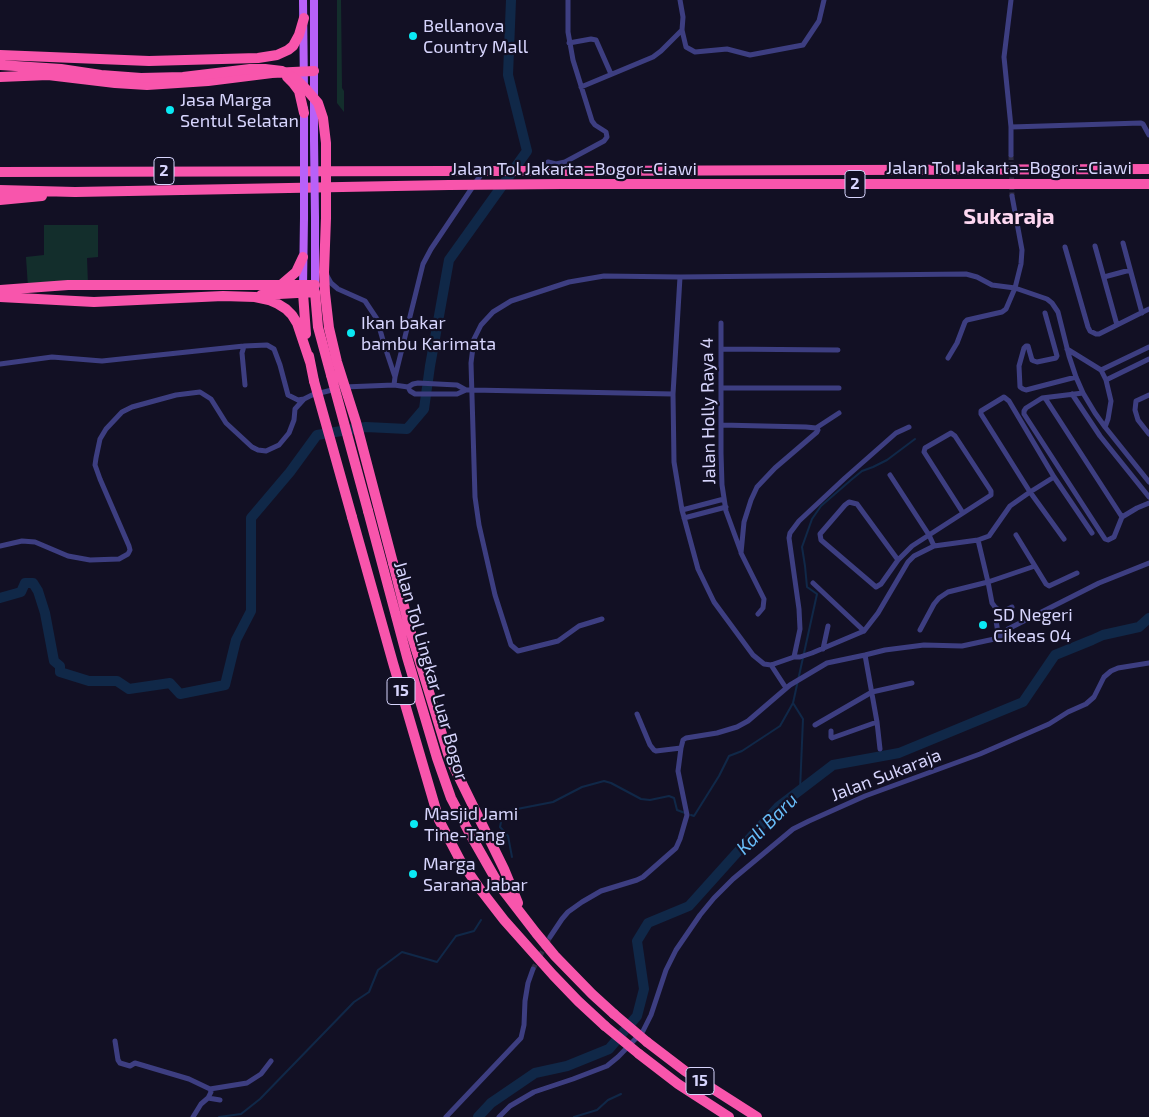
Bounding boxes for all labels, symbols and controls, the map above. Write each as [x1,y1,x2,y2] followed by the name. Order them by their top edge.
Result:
[423,15,528,58] place label: Bellanova Country Mall
[407,30,419,42] marker: Bellanova Country Mall
[180,89,299,132] place label: Jasa Marga Sentul Selatan
[164,104,176,116] marker: Jasa Marga Sentul Selatan
[886,157,1132,179] street label: Jalan Tol Jakarta–Bogor–Ciawi
[154,158,174,185] road number: 2
[451,158,697,180] street label: Jalan Tol Jakarta–Bogor–Ciawi
[845,170,865,198] road number: 2
[963,204,1055,230] district label: Sukaraja
[361,312,496,354] place label: Ikan bakar bambu Karimata
[345,327,357,339] marker: Ikan bakar bambu Karimata
[696,337,720,485] street label: Jalan Holly Raya 4
[389,559,473,783] street label: Jalan Tol Lingkar Luar Bogor
[993,604,1073,646] place label: SD Negeri Cikeas 04
[977,619,989,631] marker: SD Negeri Cikeas 04
[387,678,415,704] road number: 15
[828,744,944,806] street label: Jalan Sukaraja
[732,789,802,859] water label: Kali Baru
[424,803,518,846] place label: Masjid Jami Tine-Tang
[408,818,420,830] marker: Masjid Jami Tine-Tang
[423,853,528,896] place label: Marga Sarana Jabar
[407,868,419,880] marker: Marga Sarana Jabar
[686,1068,714,1094] road number: 15

